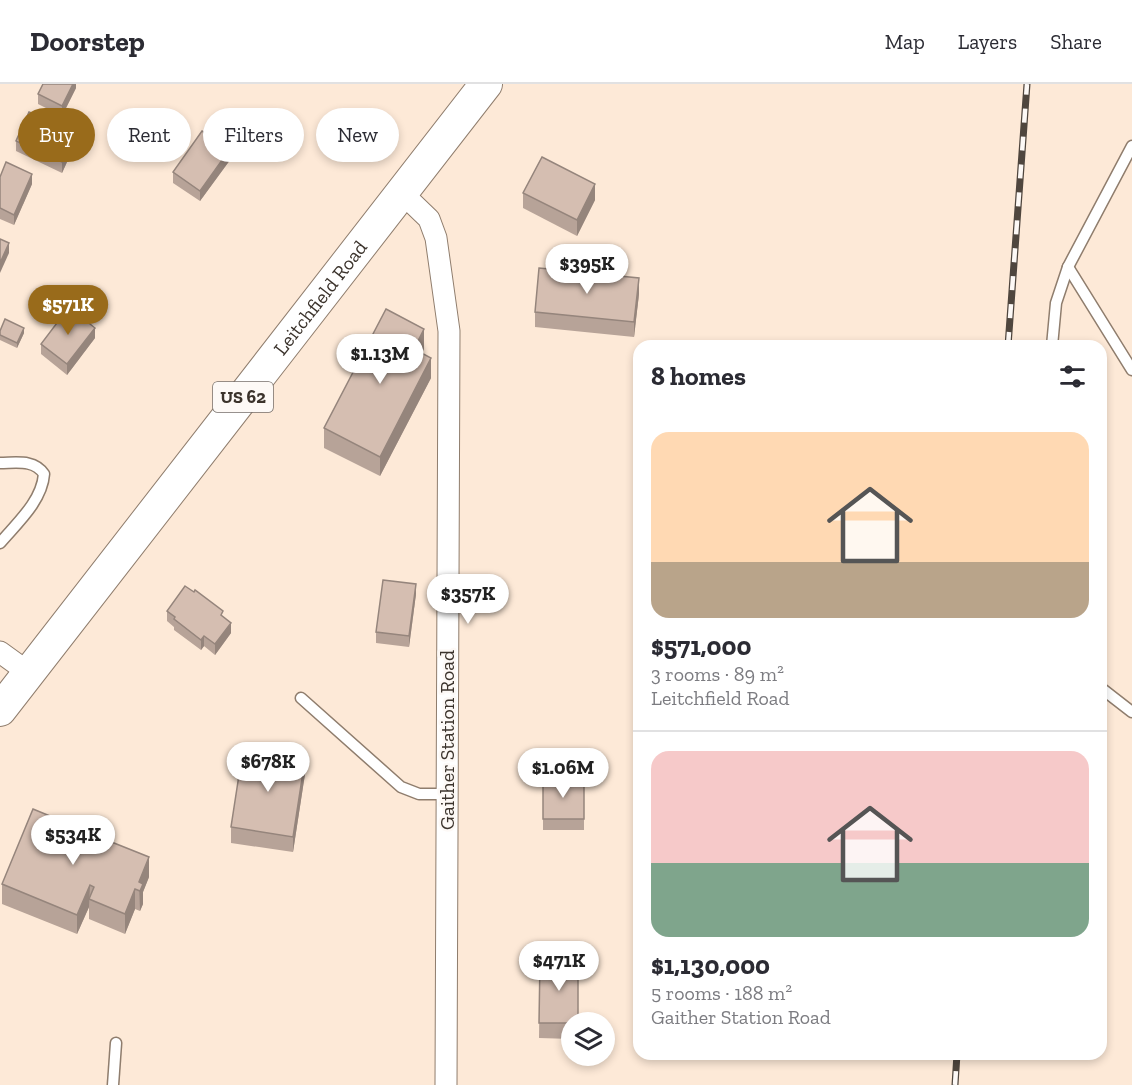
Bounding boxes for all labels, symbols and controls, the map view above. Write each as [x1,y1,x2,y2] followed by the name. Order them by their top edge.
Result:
[30,25,145,58] text: Doorstep
[885,29,925,54] text: Map
[958,29,1017,54] text: Layers
[1050,29,1102,54] text: Share
[18,108,95,162] chip: Buy
[107,108,191,162] chip: Rent
[203,108,304,162] chip: Filters
[316,108,399,162] chip: New
[268,236,372,360] street label: Leitchfield Road
[545,244,629,295] pin: $395K
[559,251,615,275] text: $395K
[26,285,110,336] pin: $571K
[42,292,94,316] text: $571K
[331,334,429,385] pin: $1.13M
[350,341,410,365] text: $1.13M
[651,360,746,392] text: 8 homes
[1056,360,1089,393] icon: filters
[213,382,273,412] road number: US 62
[816,471,924,579] icon: home
[426,574,510,625] pin: $357K
[441,581,495,605] text: $357K
[651,630,751,662] text: $571,000
[435,650,459,830] street label: Gaither Station Road
[651,662,784,686] text: 3 rooms · 89 m²
[651,686,789,710] text: Leitchfield Road
[226,742,310,793] pin: $678K
[514,748,612,799] pin: $1.06M
[241,749,295,773] text: $678K
[532,755,594,779] text: $1.06M
[816,790,924,898] icon: home
[31,815,115,866] pin: $534K
[45,822,101,846] text: $534K
[517,941,601,992] pin: $471K
[533,948,585,972] text: $471K
[651,949,770,981] text: $1,130,000
[651,981,792,1005] text: 5 rooms · 188 m²
[651,1005,831,1029] text: Gaither Station Road
[561,1012,615,1066] map controls
[561,1012,615,1066] button: layers

